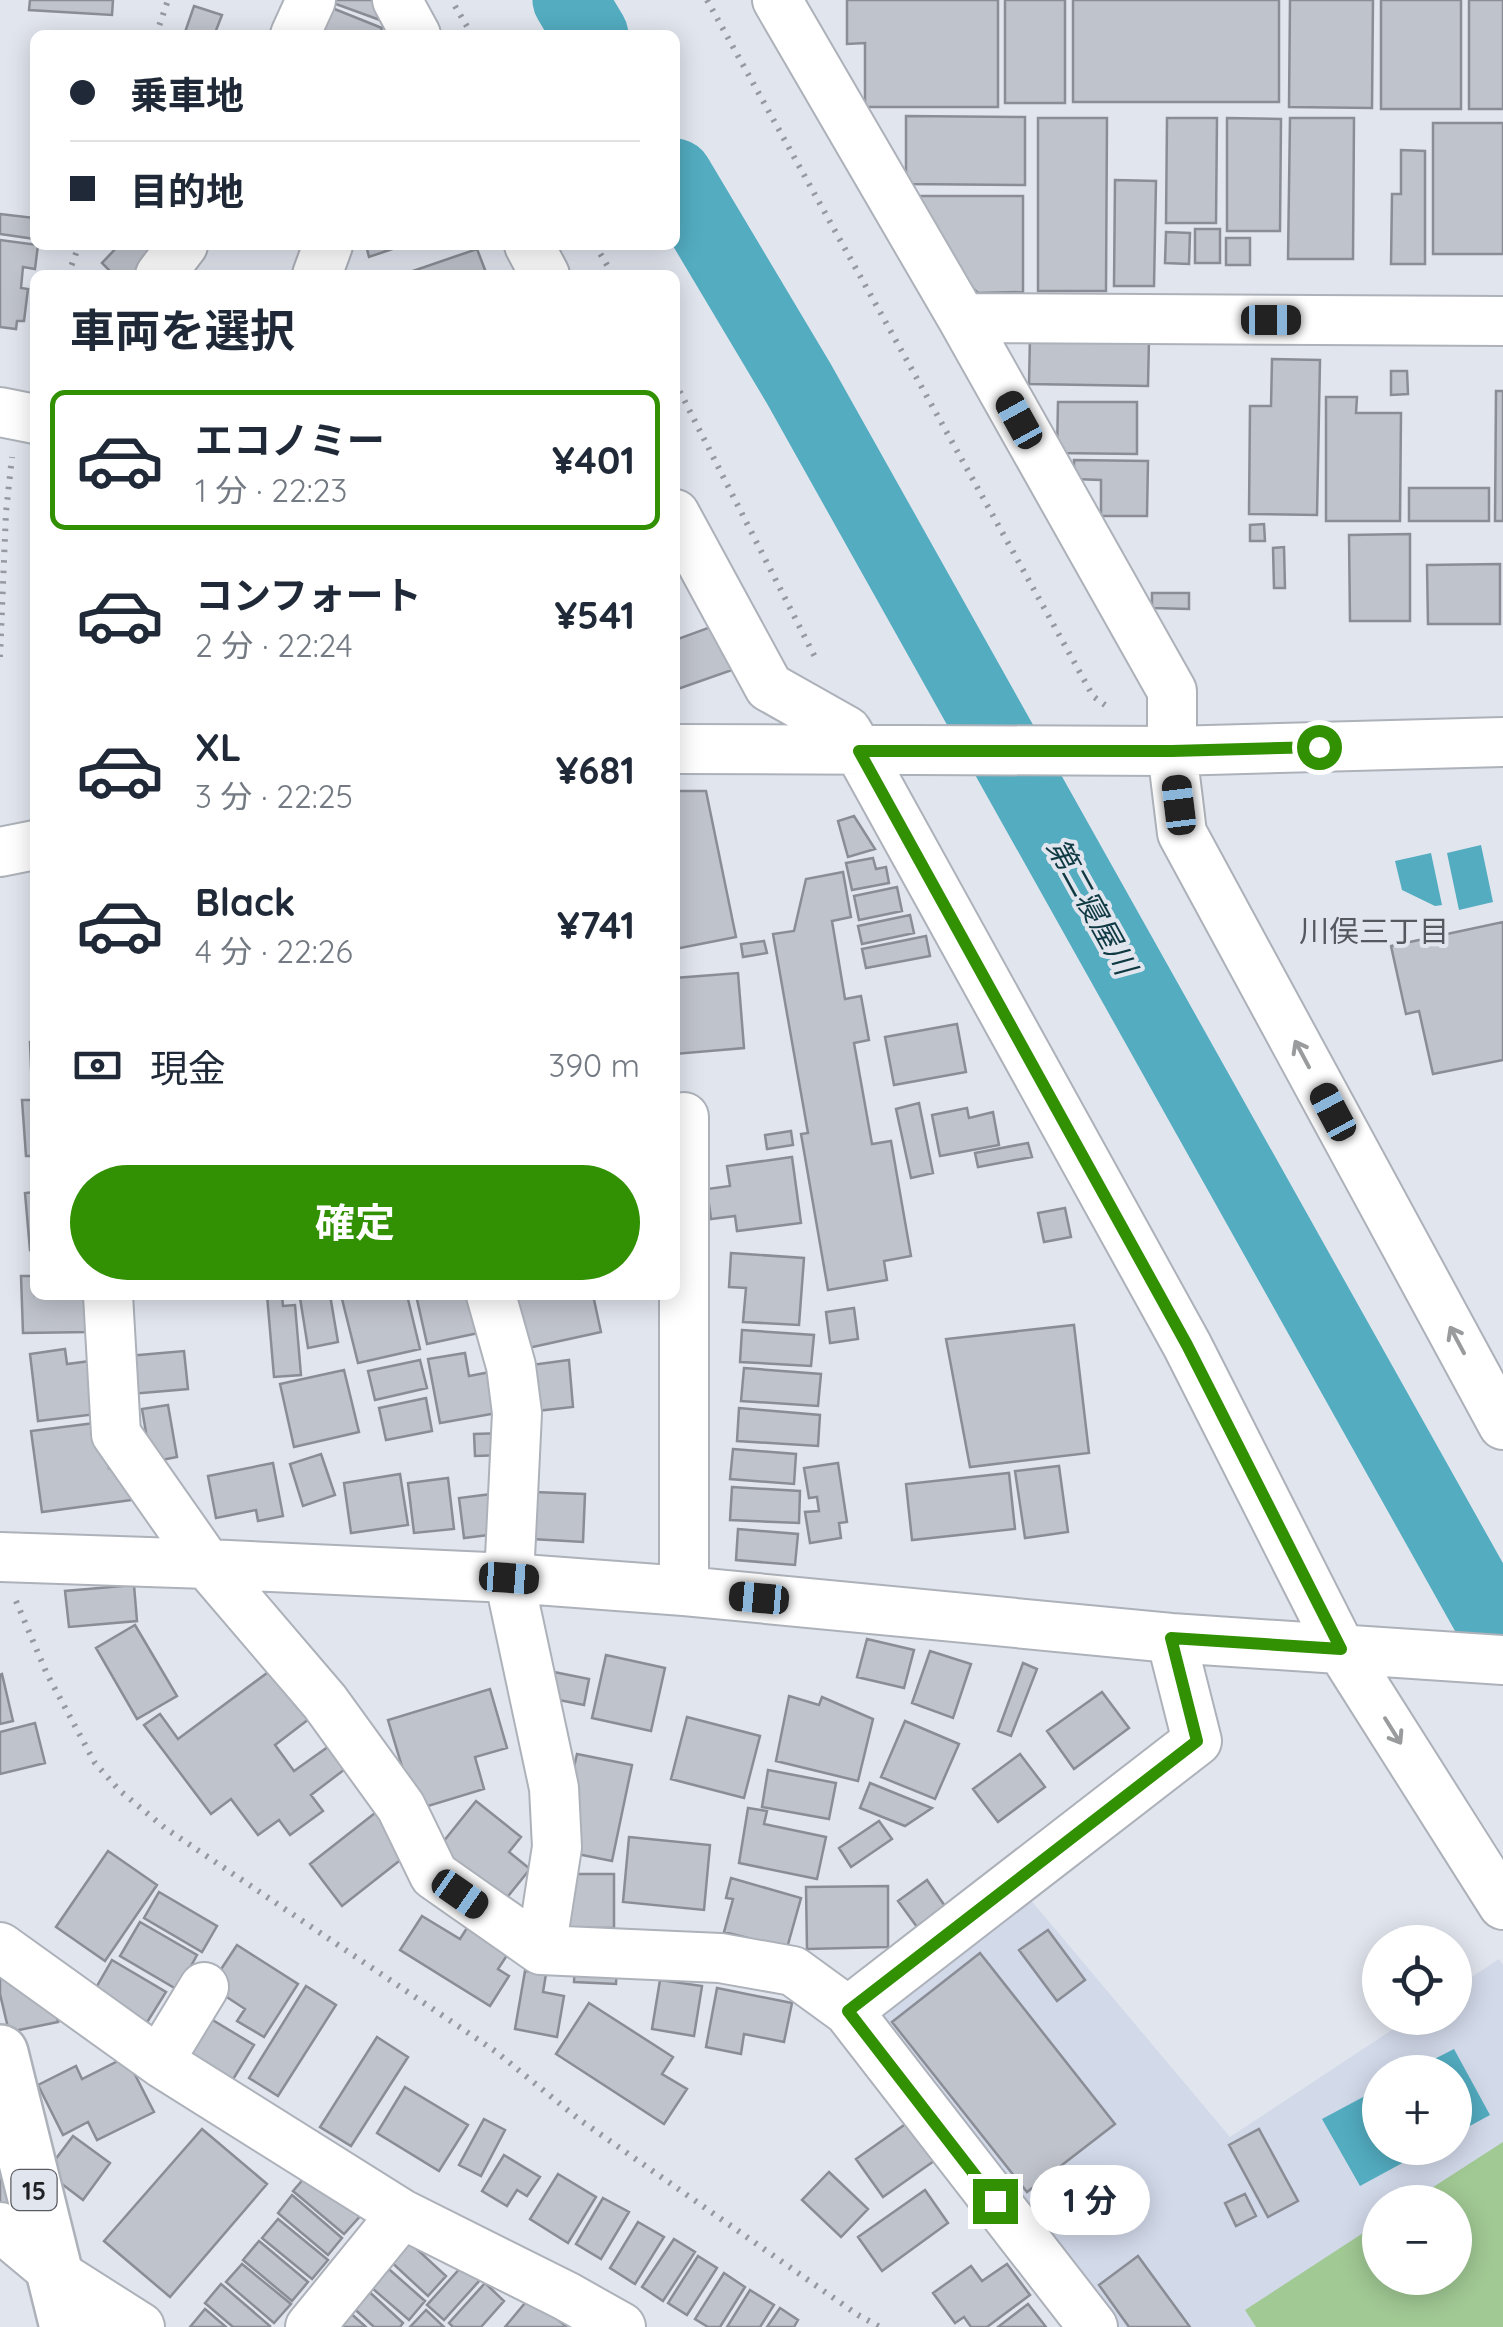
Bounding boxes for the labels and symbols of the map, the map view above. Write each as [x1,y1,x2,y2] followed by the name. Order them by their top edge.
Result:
[1241,305,1301,335] car
[991,386,1047,454] car
[1297,725,1342,770] route start
[1160,773,1198,837] car
[1039,831,1146,983] water label: 第二寝屋川
[1299,912,1449,950] district label: 川俣三丁目
[1291,1039,1311,1069] one-way arrow
[1306,1078,1360,1146] car
[1446,1325,1466,1355] one-way arrow
[478,1561,540,1595] car
[728,1580,790,1616] car
[1383,1717,1403,1745] one-way arrow
[427,1865,493,1923] car
[1030,2166,1150,2236] callout: 1 分
[12,2170,56,2210] road number: 15
[973,2179,1018,2224] route end

